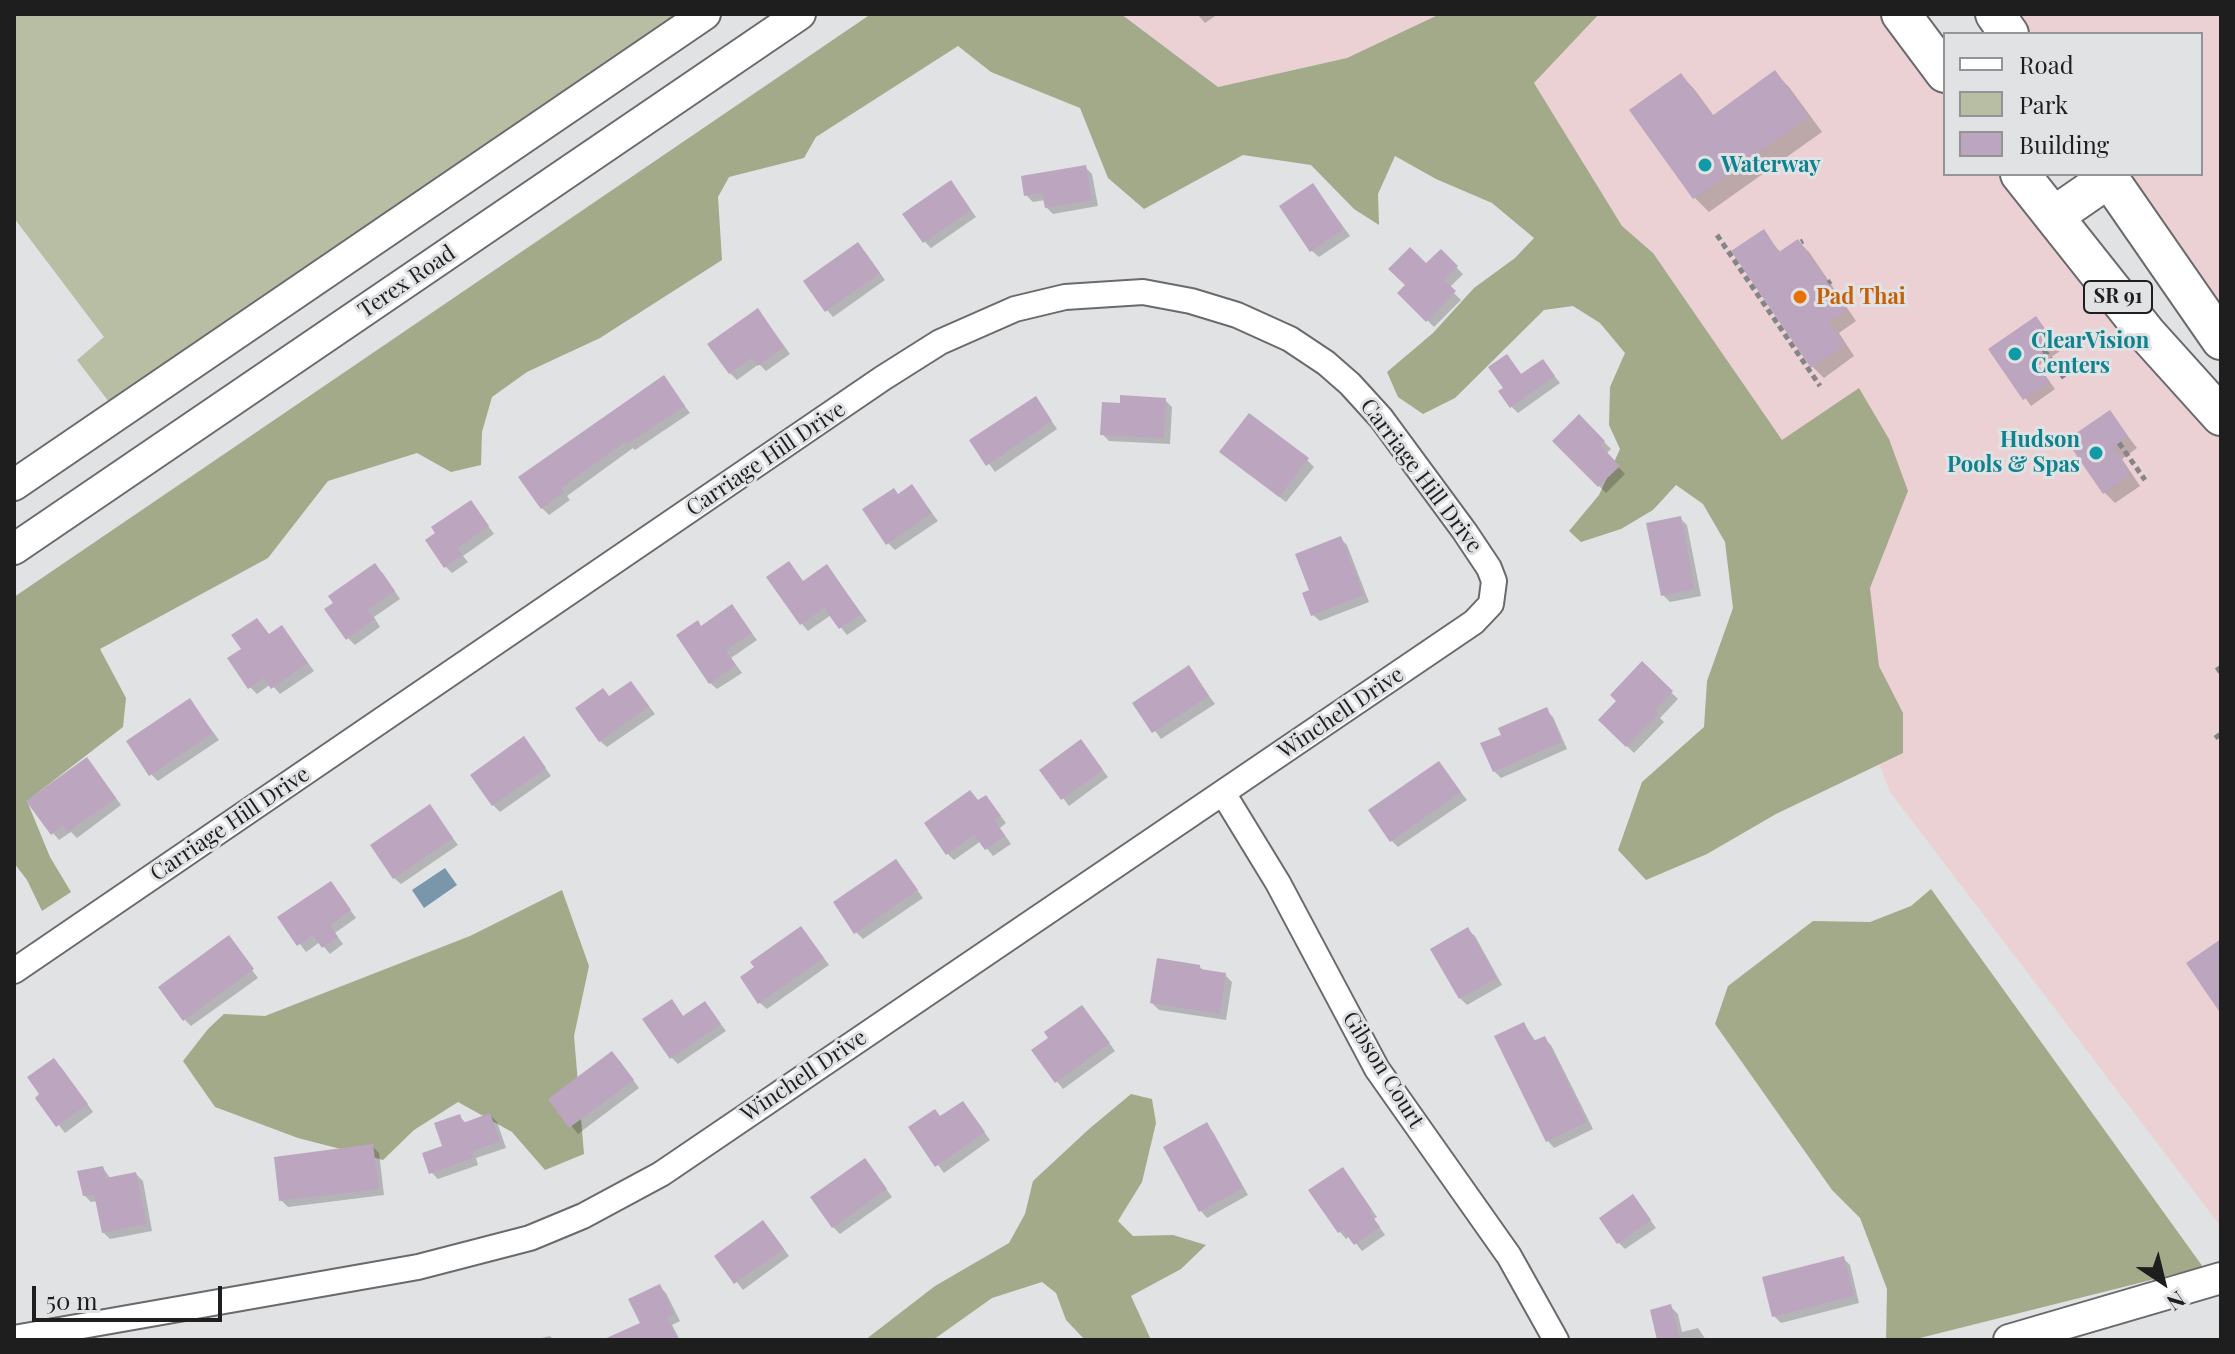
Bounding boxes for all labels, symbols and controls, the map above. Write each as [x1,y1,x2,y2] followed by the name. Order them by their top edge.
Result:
[1943,32,2203,176] legend
[2019,48,2074,80] text: Road
[2019,88,2068,120] text: Park
[2019,128,2109,160] text: Building
[1721,152,1821,178] place label: Waterway
[1696,156,1714,174] marker: Waterway
[354,240,460,324] street label: Terex Road
[2084,281,2152,313] road number: SR 91
[1816,284,1906,310] place label: Pad Thai
[1791,288,1809,306] marker: Pad Thai
[2031,328,2149,380] place label: ClearVision Centers
[2006,345,2024,363] marker: ClearVision Centers
[1354,394,1488,558] street label: Carriage Hill Drive
[681,396,851,522] street label: Carriage Hill Drive
[1947,427,2080,478] place label: Hudson Pools & Spas
[2087,444,2105,462] marker: Hudson Pools & Spas
[1273,661,1409,765] street label: Winchell Drive
[145,761,315,887] street label: Carriage Hill Drive
[1337,1007,1429,1133] street label: Gibson Court
[736,1024,872,1128] street label: Winchell Drive
[2123,1242,2203,1322] north arrow
[36,1270,226,1320] scale bar
[46,1284,98,1316] text: 50 m
[2162,1285,2192,1318] text: N

